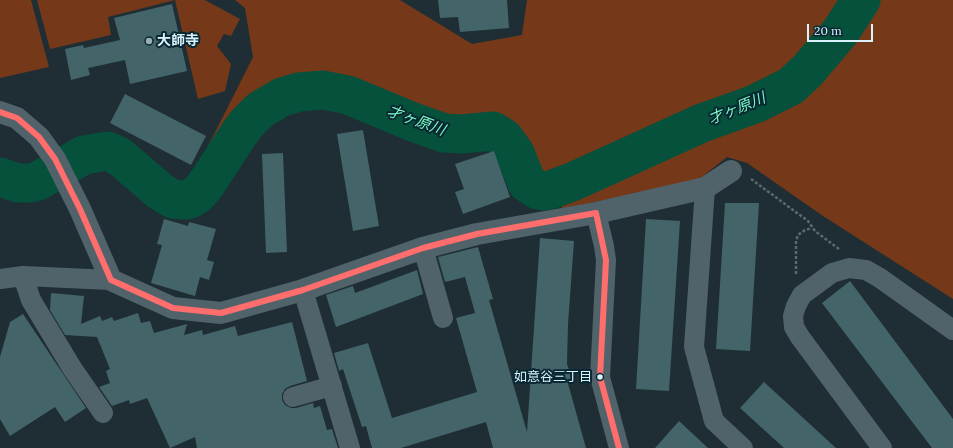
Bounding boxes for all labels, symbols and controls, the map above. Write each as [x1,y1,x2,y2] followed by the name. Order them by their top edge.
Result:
[809,16,875,42] scale bar
[814,23,842,38] text: 20 m
[157,33,199,49] place label: 大師寺
[144,36,154,46] marker: 大師寺
[706,89,768,129] water label: 才ヶ原川
[385,102,447,140] water label: 才ヶ原川
[514,369,592,385] place label: 如意谷三丁目
[595,372,605,382] marker: 如意谷三丁目

